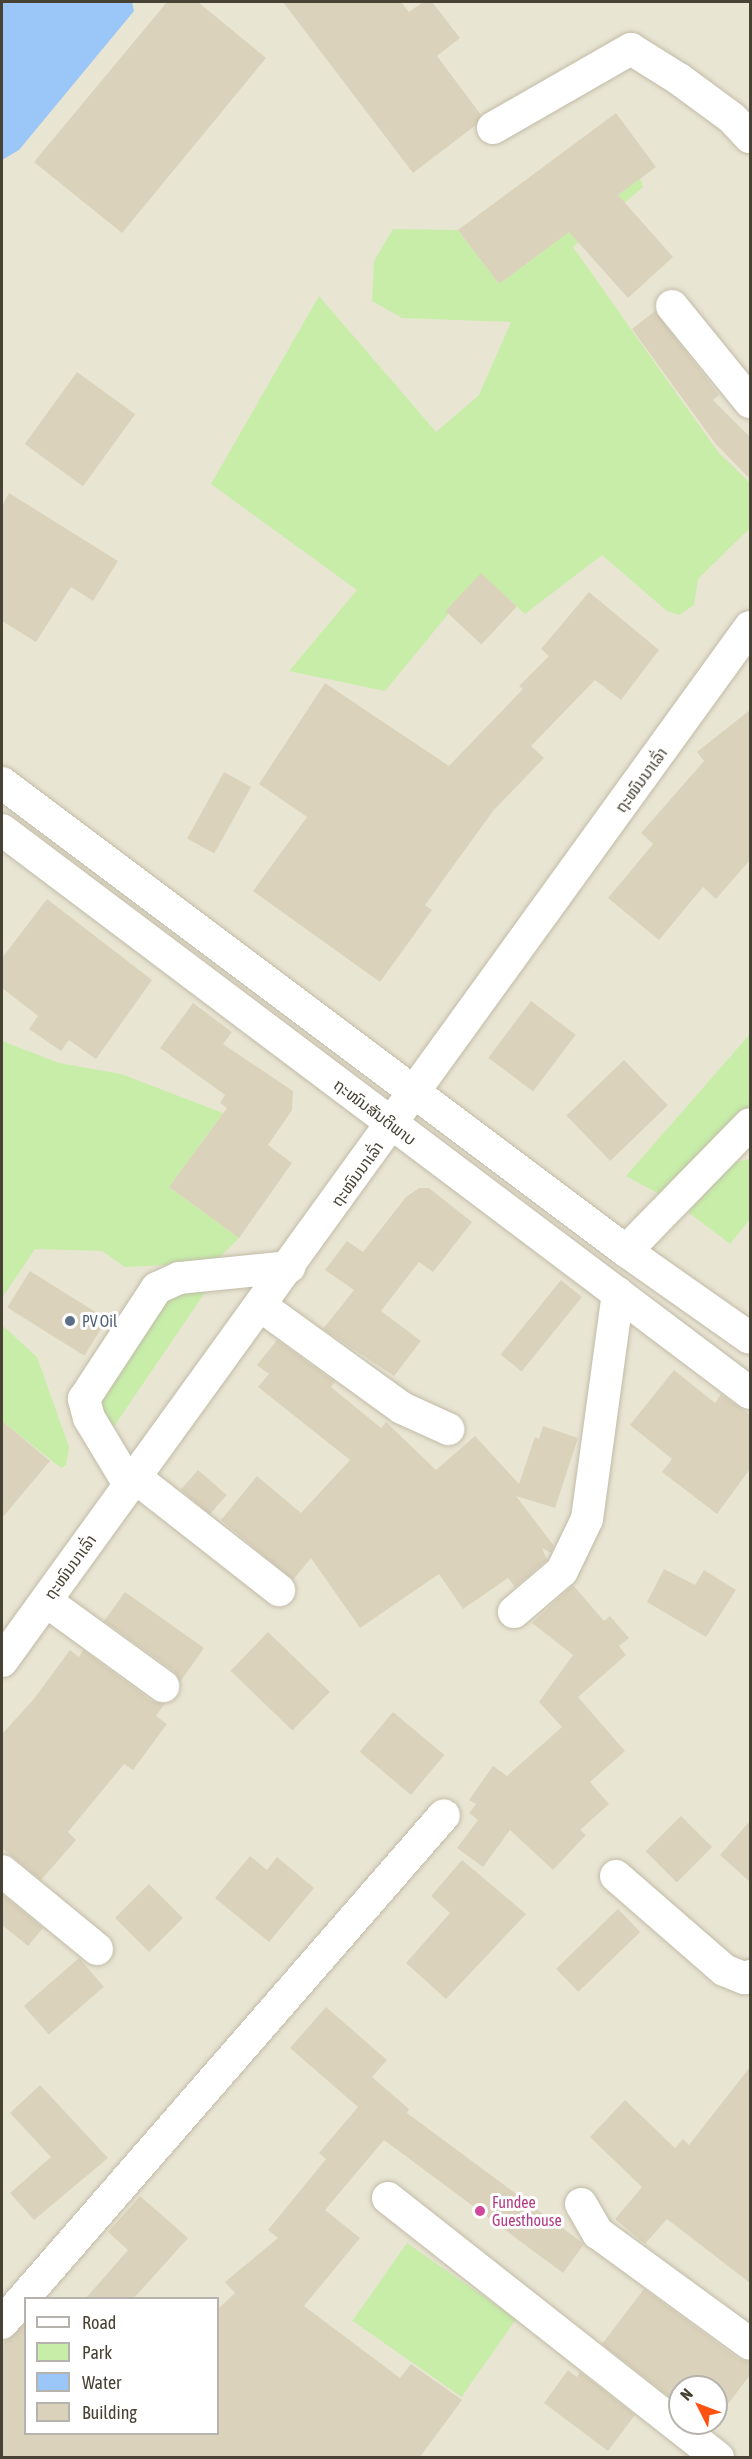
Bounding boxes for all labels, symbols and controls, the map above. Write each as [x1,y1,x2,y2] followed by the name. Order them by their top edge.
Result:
[611,744,671,816] street label: ຖະໜົນນາເລົ່າ
[330,1075,420,1149] street label: ຖະໜົນສັນຕິພາບ
[327,1138,387,1210] street label: ຖະໜົນນາເລົ່າ
[82,1311,117,1331] place label: PV Oil
[63,1314,77,1328] marker: PV Oil
[40,1531,100,1603] street label: ຖະໜົນນາເລົ່າ
[492,2192,562,2230] place label: Fundee Guesthouse
[473,2204,487,2218] marker: Fundee Guesthouse
[24,2297,219,2435] legend
[82,2312,116,2333] text: Road
[82,2342,112,2363] text: Park
[82,2372,121,2393] text: Water
[668,2375,728,2435] north arrow
[676,2385,696,2404] text: N
[82,2402,137,2423] text: Building

